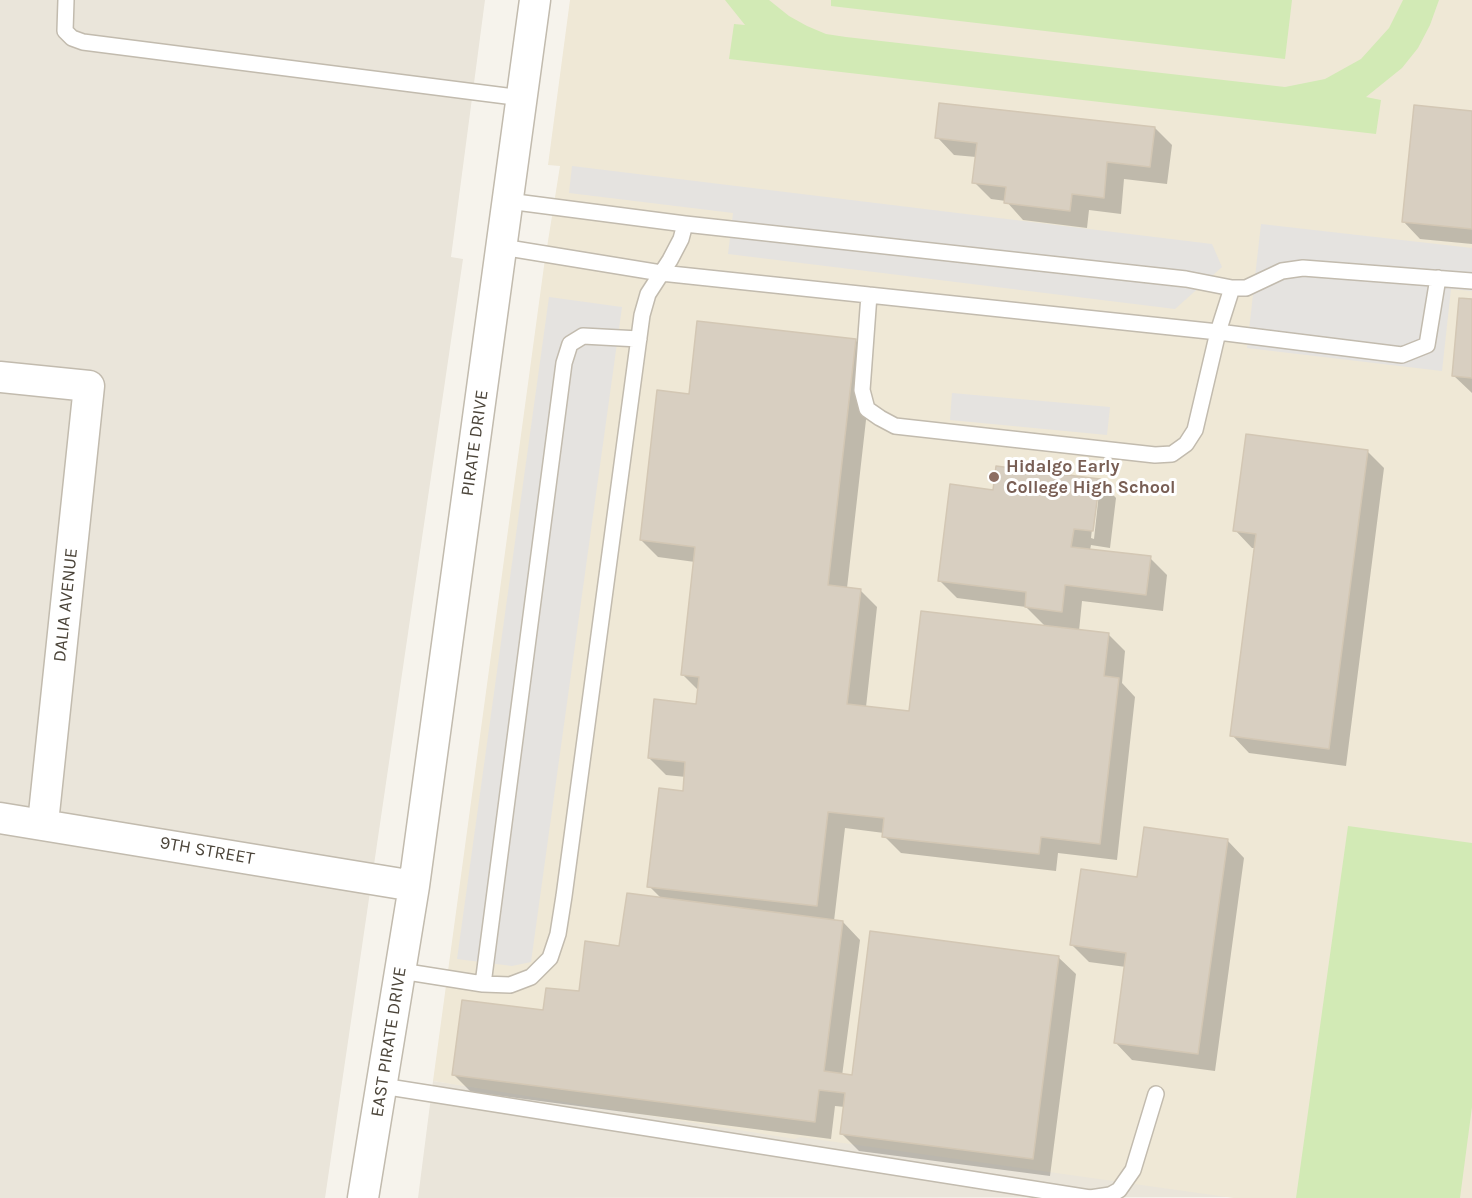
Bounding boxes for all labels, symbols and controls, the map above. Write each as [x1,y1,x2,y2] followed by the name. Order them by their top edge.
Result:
[457,388,493,498] street label: PIRATE DRIVE
[1006,456,1176,498] place label: Hidalgo Early College High School
[987,470,1001,484] marker: Hidalgo Early College High School
[49,547,83,663] street label: DALIA AVENUE
[158,832,256,870] street label: 9TH STREET
[366,965,412,1119] street label: EAST PIRATE DRIVE

